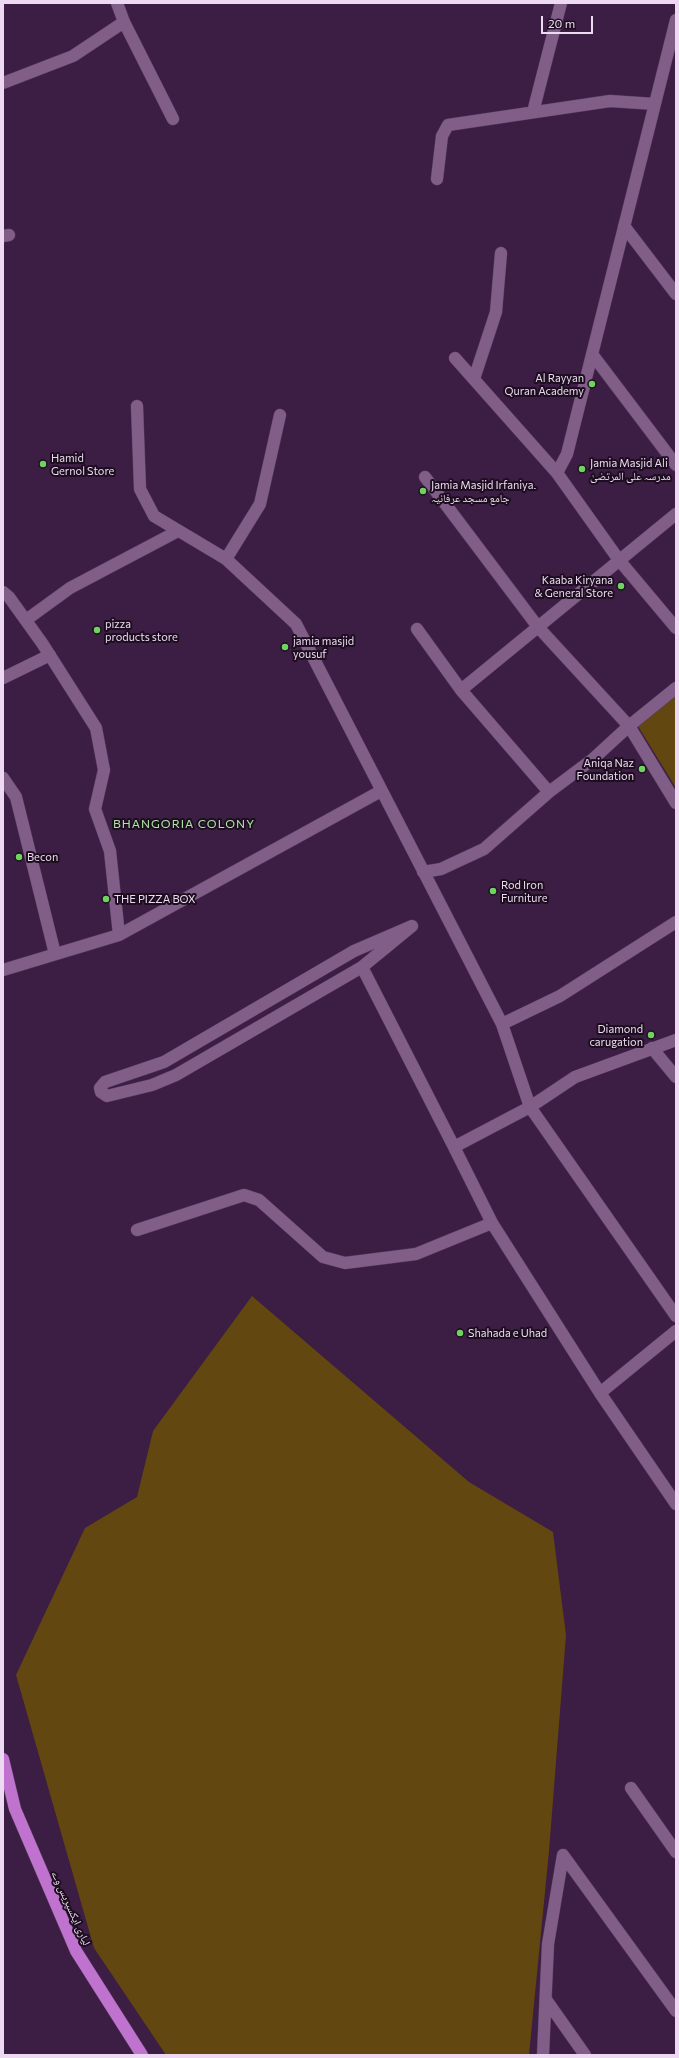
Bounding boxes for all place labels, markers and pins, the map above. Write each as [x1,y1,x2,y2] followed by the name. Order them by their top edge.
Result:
[505,371,584,397] place label: Al Rayyan Quran Academy
[587,379,597,389] marker: Al Rayyan Quran Academy
[51,451,114,477] place label: Hamid Gernol Store
[590,456,671,482] place label: Jamia Masjid Ali مدرسہ علی المرتضیٰ
[38,459,48,469] marker: Hamid Gernol Store
[577,464,587,474] marker: Jamia Masjid Ali مدرسہ علی المرتضیٰ
[431,478,536,504] place label: Jamia Masjid Irfaniya۔ جامع مسجد عرفانیہ
[418,486,428,496] marker: Jamia Masjid Irfaniya۔ جامع مسجد عرفانیہ
[535,573,613,599] place label: Kaaba Kiryana & General Store
[616,581,626,591] marker: Kaaba Kiryana & General Store
[105,617,178,643] place label: pizza products store
[92,625,102,635] marker: pizza products store
[293,634,354,660] place label: jamia masjid yousuf
[280,642,290,652] marker: jamia masjid yousuf
[577,756,634,782] place label: Aniqa Naz Foundation
[637,764,647,774] marker: Aniqa Naz Foundation
[27,850,58,864] place label: Becon
[14,852,24,862] marker: Becon
[501,878,547,904] place label: Rod Iron Furniture
[488,886,498,896] marker: Rod Iron Furniture
[114,892,196,906] place label: THE PIZZA BOX
[101,894,111,904] marker: THE PIZZA BOX
[589,1022,643,1048] place label: Diamond carugation
[646,1030,656,1040] marker: Diamond carugation
[468,1326,547,1340] place label: Shahada e Uhad
[455,1328,465,1338] marker: Shahada e Uhad

